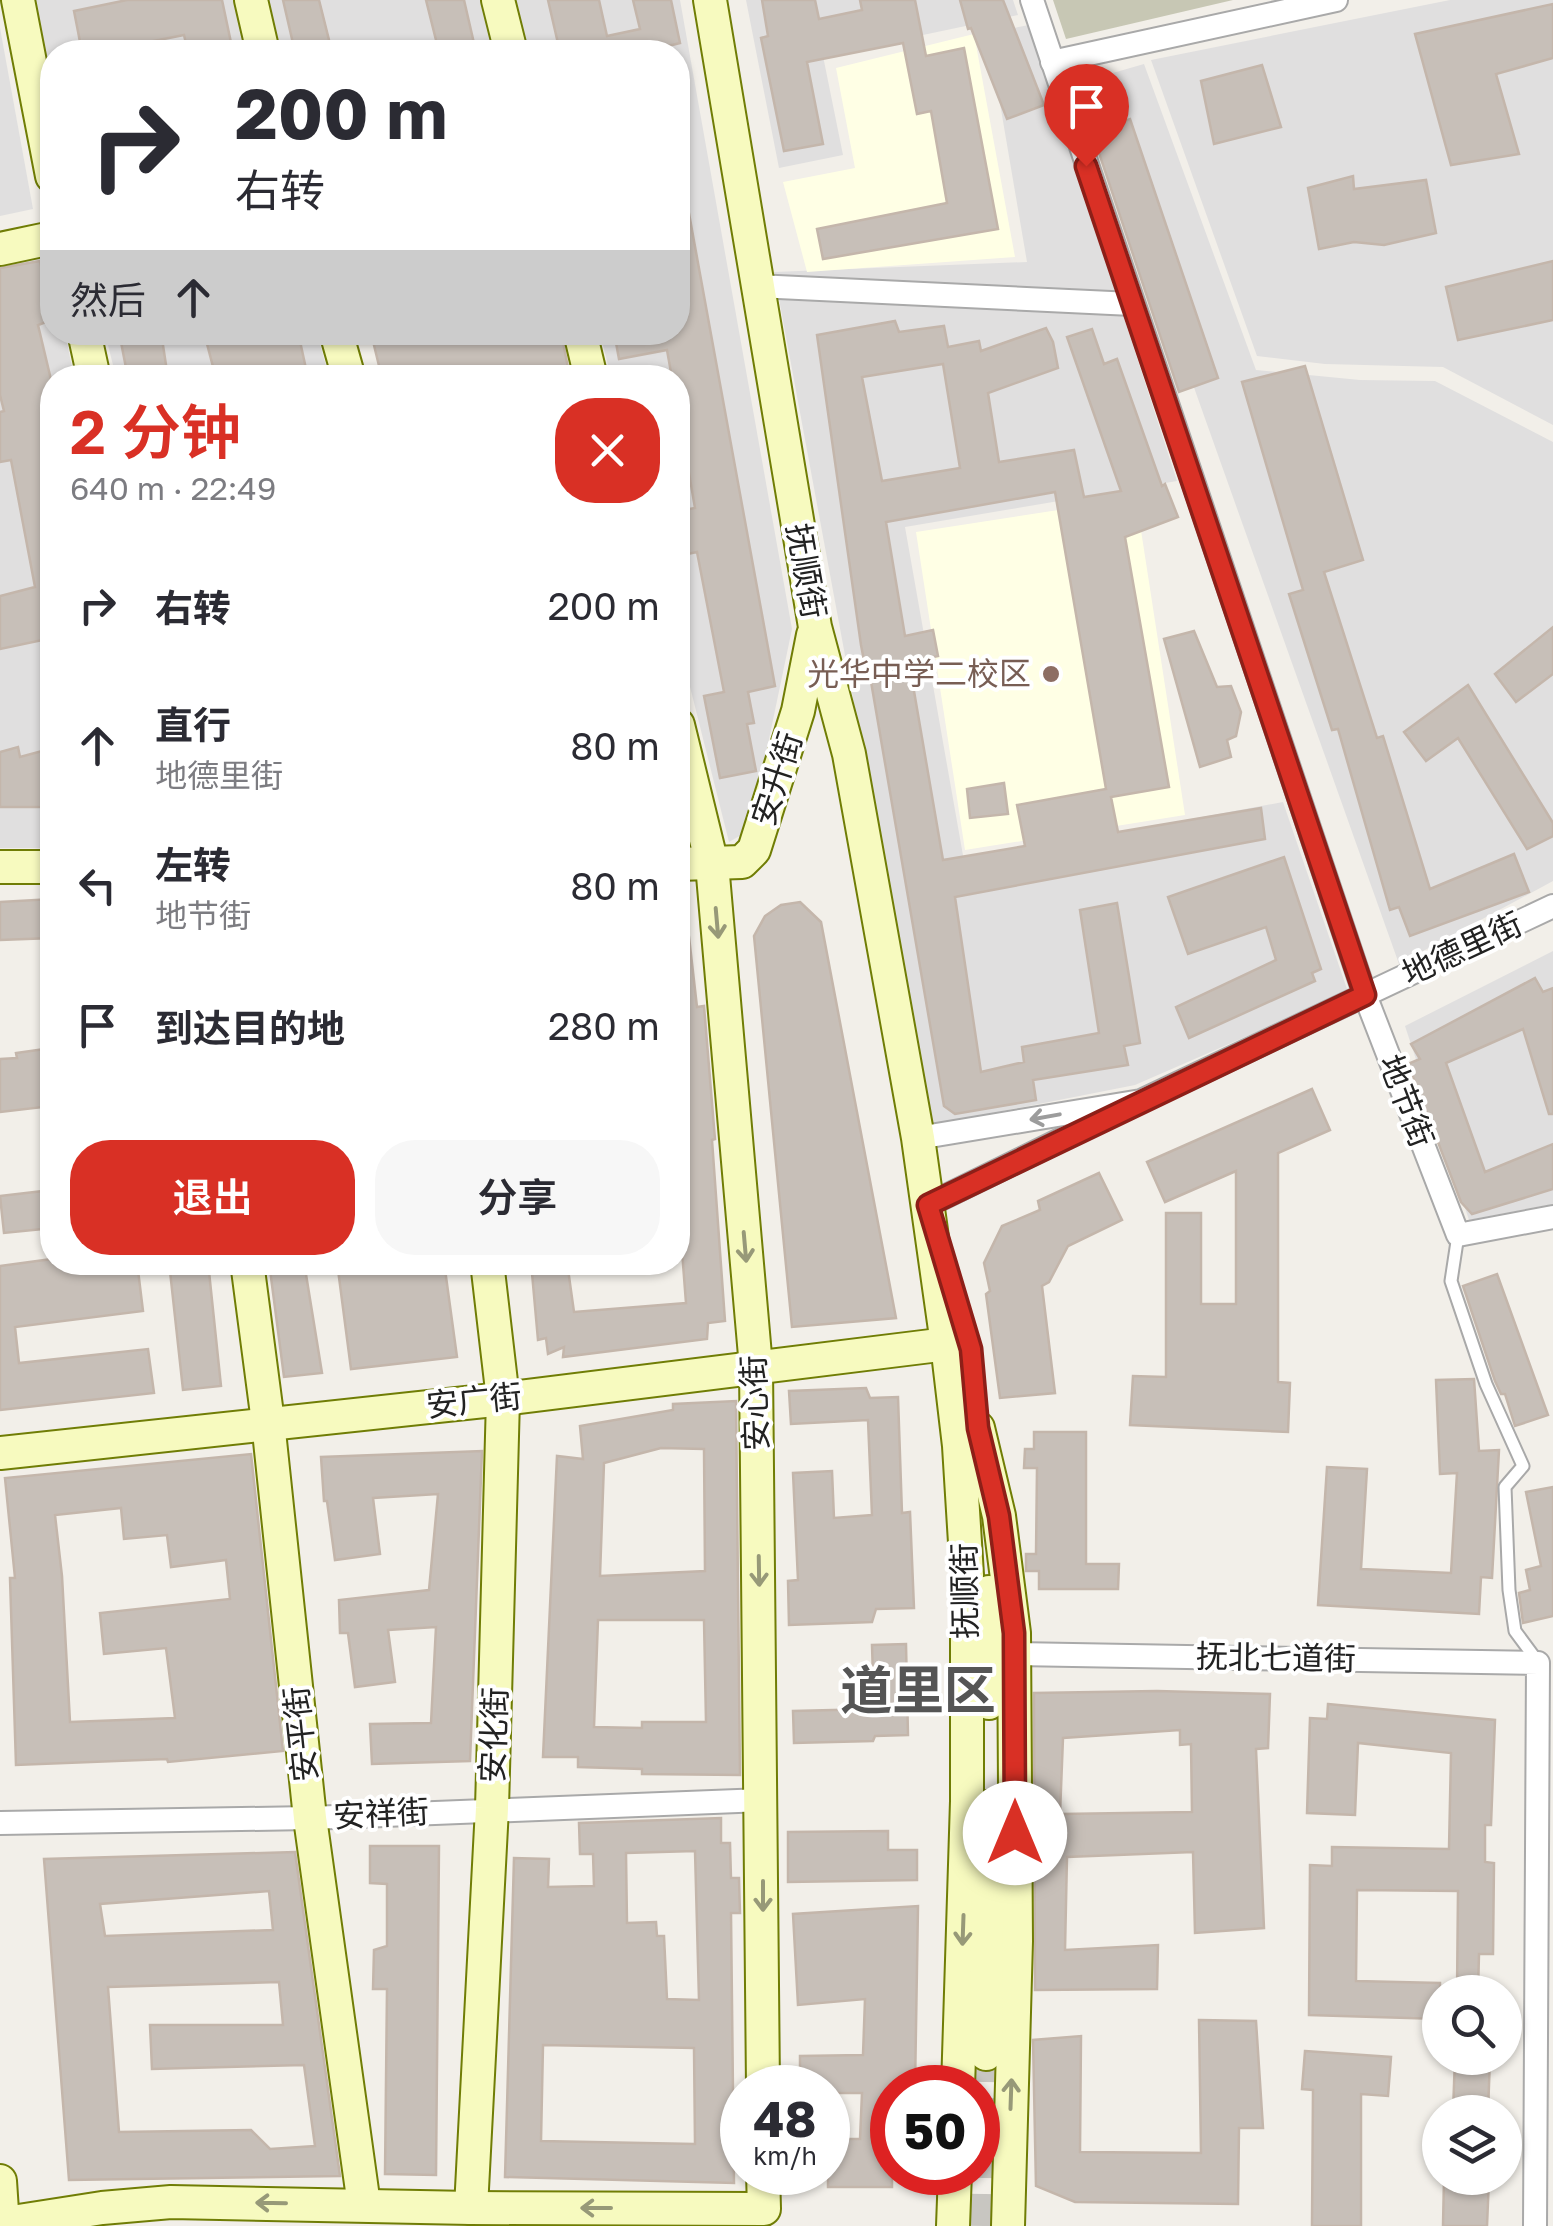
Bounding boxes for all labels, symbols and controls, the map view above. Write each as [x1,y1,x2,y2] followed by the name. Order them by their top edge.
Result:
[1044,64,1129,167] pin
[235,70,447,154] text: 200 m
[1059,79,1114,134] icon: arrive
[70,80,200,210] icon: right
[235,163,325,217] text: 右转
[166,270,221,325] icon: ahead
[70,277,146,322] text: 然后
[70,395,241,467] text: 2 分钟
[555,398,660,503] button: close
[70,469,276,507] text: 640 m · 22:49
[780,520,834,621] street label: 抚顺街
[70,578,125,633] icon: right
[548,583,660,628] text: 200 m
[155,585,231,630] text: 右转
[807,654,1031,692] place label: 光华中学二校区
[1040,663,1062,685] marker: 光华中学二校区
[155,702,231,747] text: 直行
[70,718,125,773] icon: ahead
[570,723,660,768] text: 80 m
[743,727,809,830] street label: 安升街
[155,756,283,794] text: 地德里街
[155,842,231,887] text: 左转
[70,858,125,913] icon: left
[570,863,660,908] text: 80 m
[155,896,251,934] text: 地节街
[1396,904,1528,992] street label: 地德里街
[708,907,727,939] one-way arrow
[70,998,125,1053] icon: arrive
[548,1003,660,1048] text: 280 m
[155,1005,345,1050] text: 到达目的地
[1372,1049,1442,1152] street label: 地节街
[1029,1108,1061,1127] one-way arrow
[70,1140,355,1255] button: 退出
[375,1140,660,1255] button: 分享
[736,1230,755,1262] one-way arrow
[733,1354,775,1452] street label: 安心街
[424,1376,524,1424] street label: 安广街
[944,1543,984,1639] street label: 抚顺街
[750,1554,768,1587] one-way arrow
[1196,1637,1356,1677] street label: 抚北七道街
[840,1658,996,1720] district label: 道里区
[276,1684,324,1784] street label: 安平街
[472,1686,514,1784] street label: 安化街
[963,1781,1067,1885] position arrow
[332,1792,430,1834] street label: 安祥街
[754,1880,772,1912] one-way arrow
[953,1914,972,1946] one-way arrow
[1422,1975,1522,2195] map controls
[1422,1975,1522,2075] button: search
[870,2065,1000,2195] speed limit sign: 50
[1002,2078,1021,2110] one-way arrow
[753,2088,817,2148] text: 48
[1422,2095,1522,2195] button: layers
[753,2140,817,2171] text: km/h
[256,2194,288,2213] one-way arrow
[581,2198,614,2218] one-way arrow

